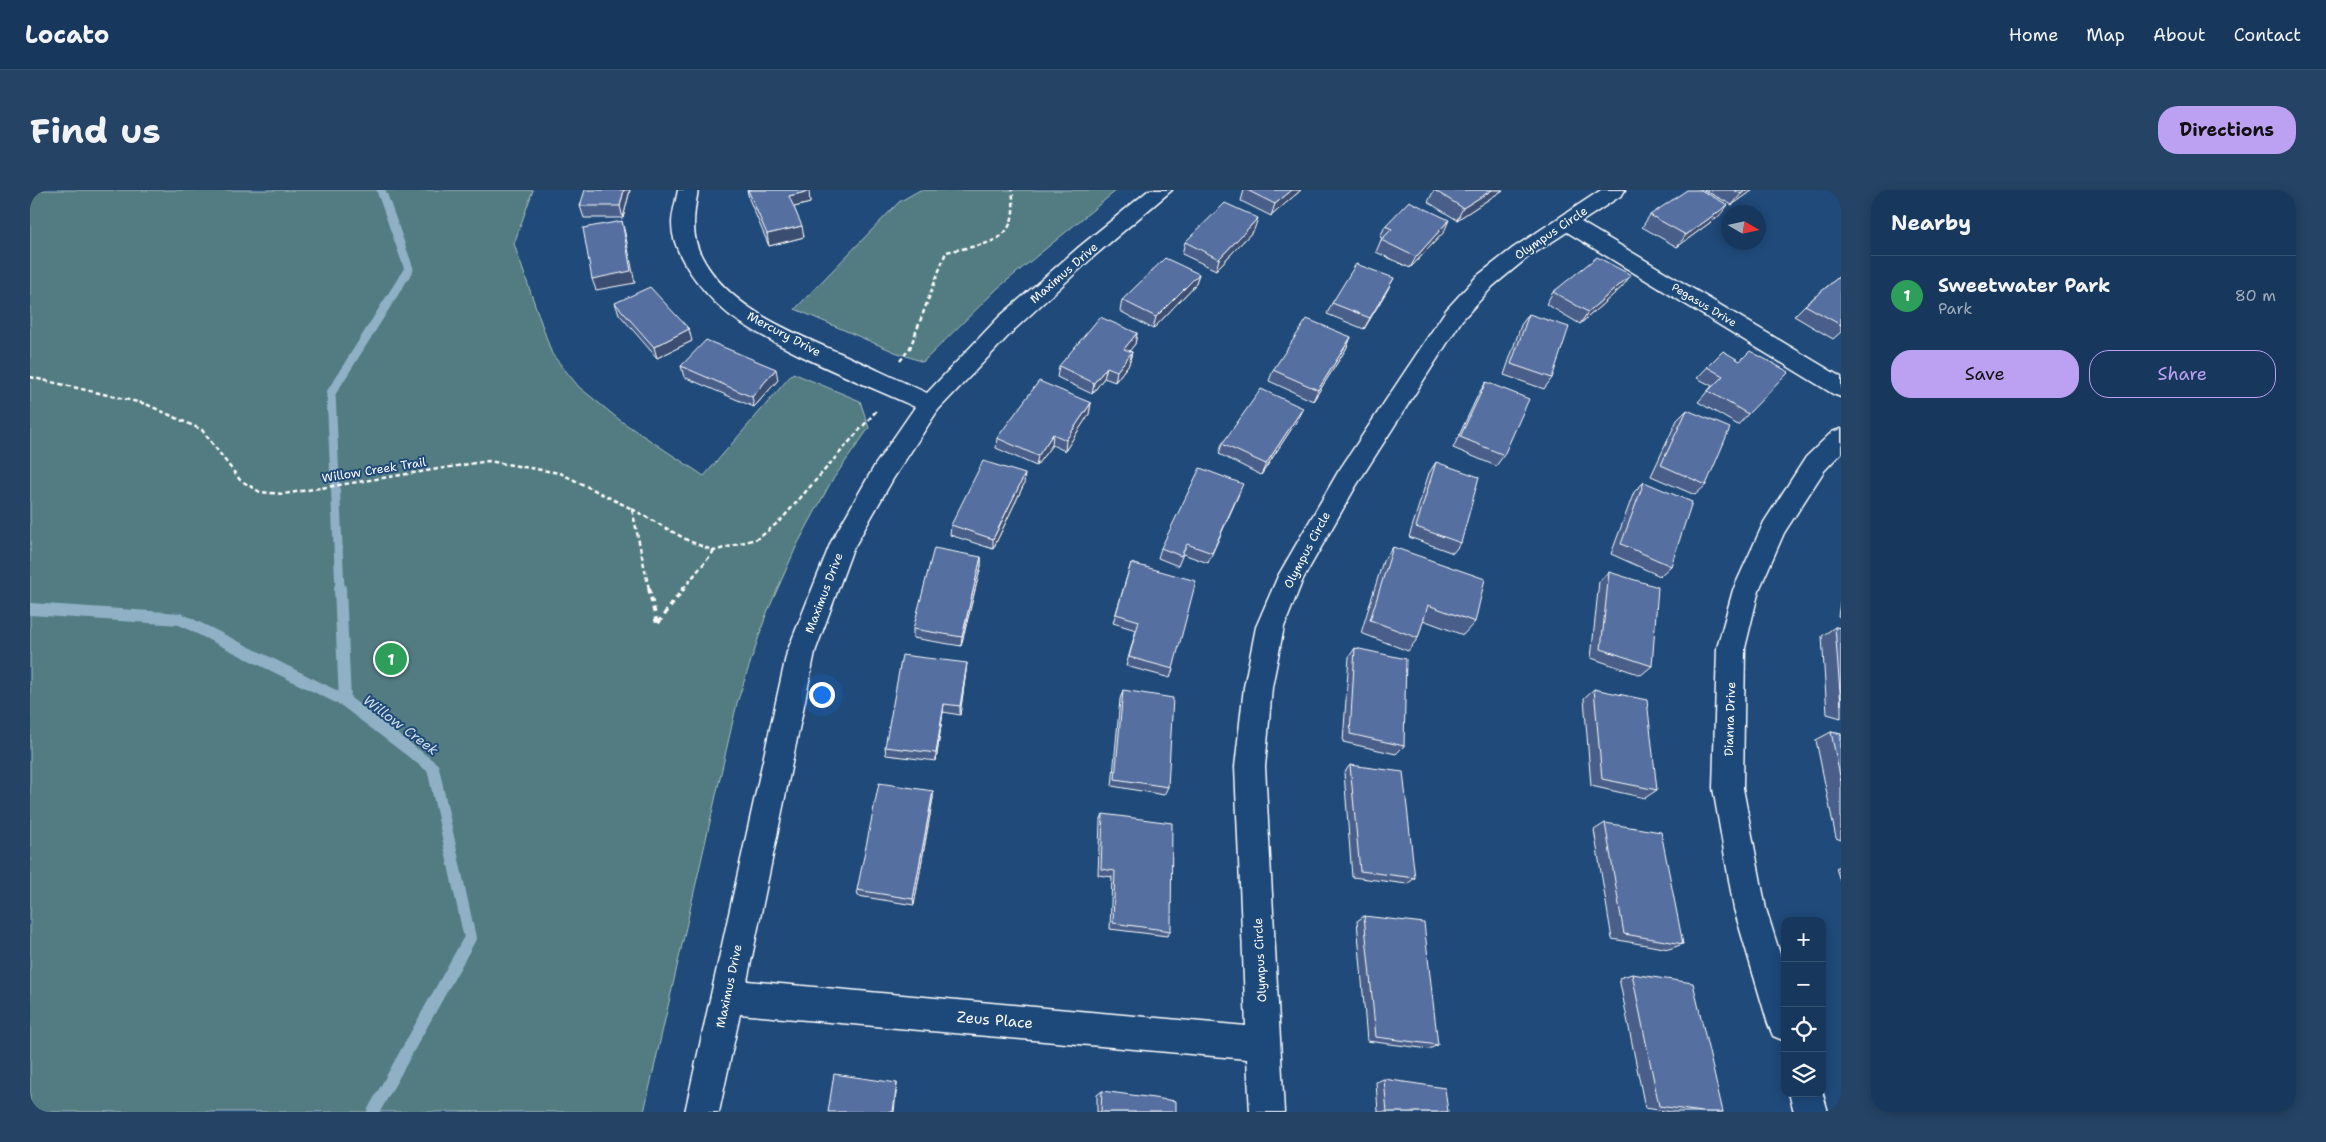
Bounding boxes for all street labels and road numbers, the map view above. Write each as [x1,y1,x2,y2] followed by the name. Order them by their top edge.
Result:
[1512,203,1591,263] street label: Olympus Circle
[1027,239,1101,307] street label: Maximus Drive
[1669,280,1739,330] street label: Pegasus Drive
[744,308,824,360] street label: Mercury Drive
[321,454,428,486] street label: Willow Creek Trail
[1280,509,1334,591] street label: Olympus Circle
[801,550,847,636] street label: Maximus Drive
[1721,681,1739,756] street label: Dianna Drive
[1250,917,1270,1003] street label: Olympus Circle
[712,943,746,1029] street label: Maximus Drive
[956,1007,1034,1033] street label: Zeus Place

